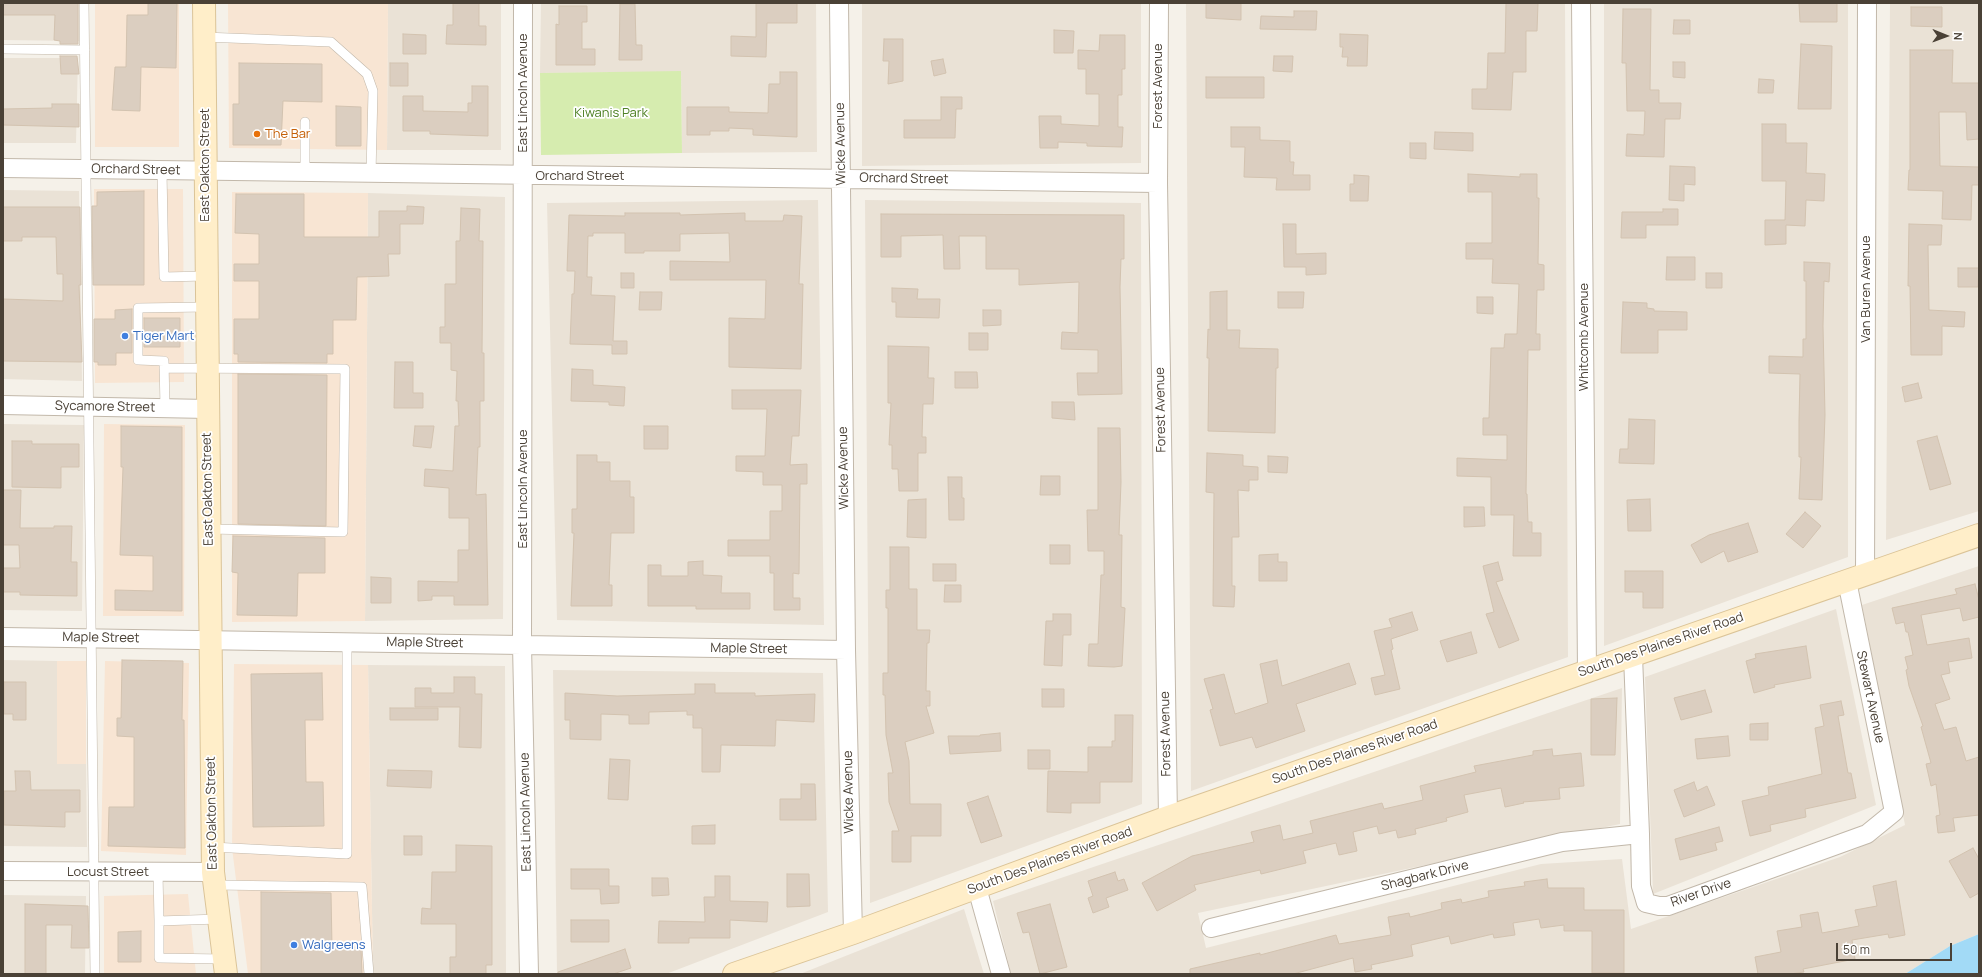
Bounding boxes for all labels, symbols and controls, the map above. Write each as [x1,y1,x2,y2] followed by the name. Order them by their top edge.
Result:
[1926,16,1966,56] north arrow
[1951,32,1966,40] text: N
[515,33,531,153] street label: East Lincoln Avenue
[1150,43,1166,129] street label: Forest Avenue
[832,102,850,186] street label: Wicke Avenue
[574,105,648,121] park label: Kiwanis Park
[197,108,213,222] street label: East Oakton Street
[265,126,311,142] place label: The Bar
[252,129,262,139] marker: The Bar
[91,161,181,179] street label: Orchard Street
[535,168,625,184] street label: Orchard Street
[859,170,949,188] street label: Orchard Street
[1858,235,1874,343] street label: Van Buren Avenue
[1576,283,1592,391] street label: Whitcomb Avenue
[133,328,194,344] place label: Tiger Mart
[120,331,130,341] marker: Tiger Mart
[1152,367,1170,453] street label: Forest Avenue
[55,398,155,416] street label: Sycamore Street
[835,426,853,510] street label: Wicke Avenue
[515,429,531,549] street label: East Lincoln Avenue
[199,432,217,546] street label: East Oakton Street
[1576,609,1746,681] street label: South Des Plaines River Road
[62,630,140,646] street label: Maple Street
[386,635,464,651] street label: Maple Street
[710,641,788,657] street label: Maple Street
[1853,649,1887,745] street label: Stewart Avenue
[1157,691,1175,777] street label: Forest Avenue
[1270,716,1440,788] street label: South Des Plaines River Road
[840,750,858,834] street label: Wicke Avenue
[517,752,535,872] street label: East Lincoln Avenue
[203,756,221,870] street label: East Oakton Street
[966,824,1134,898] street label: South Des Plaines River Road
[1380,858,1470,894] street label: Shagbark Drive
[67,864,149,880] street label: Locust Street
[1669,875,1733,911] street label: River Drive
[1838,935,1954,961] scale bar
[302,937,366,953] place label: Walgreens
[289,940,299,950] marker: Walgreens
[1843,941,1870,958] text: 50 m

